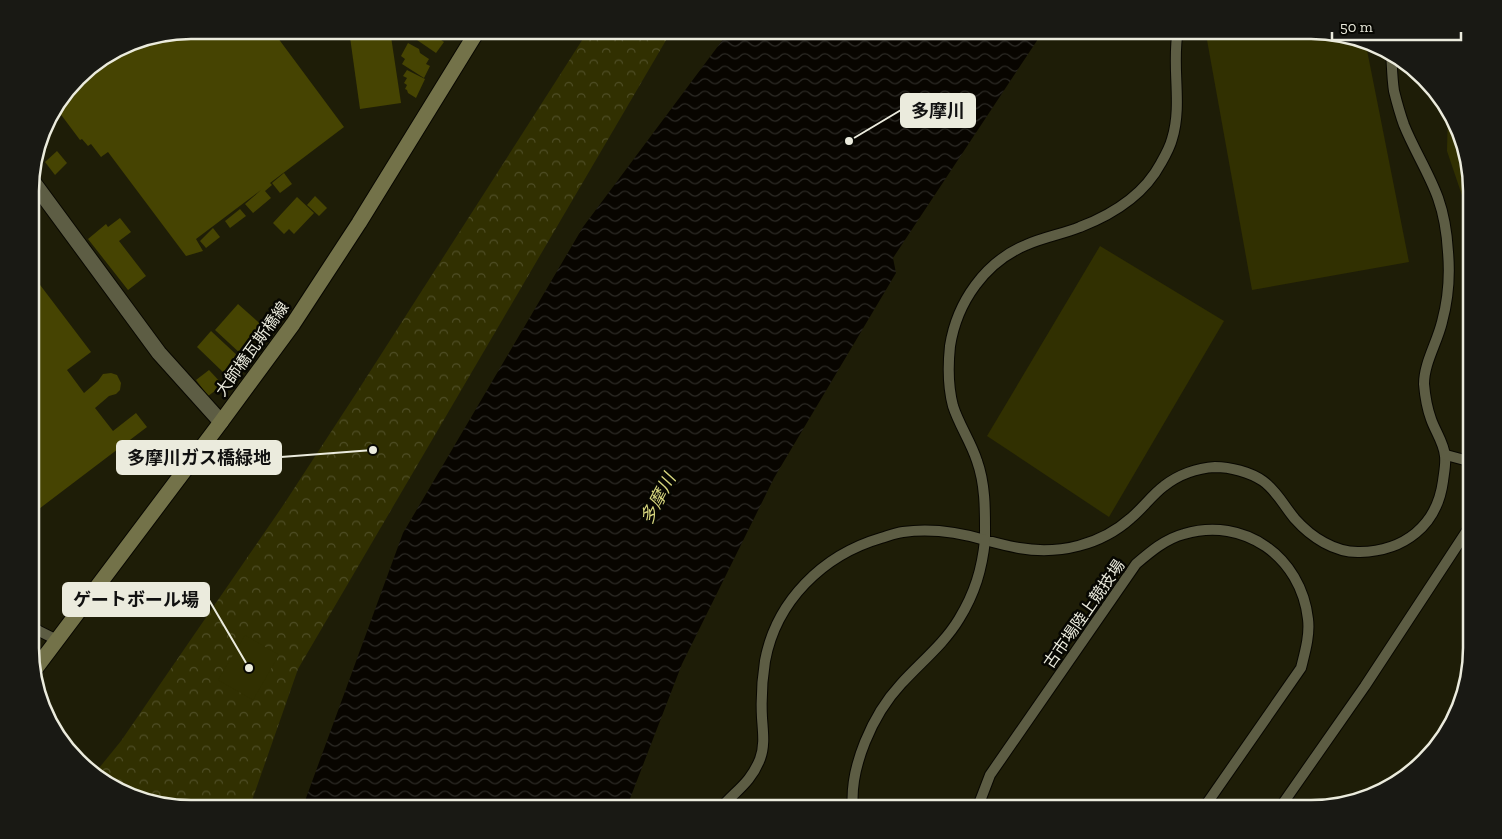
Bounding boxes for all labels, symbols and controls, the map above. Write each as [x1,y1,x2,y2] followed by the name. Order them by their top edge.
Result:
[1332,10,1461,42] scale bar
[1340,18,1373,36] text: 50 m
[901,94,975,127] callout: 多摩川
[911,100,965,122] text: 多摩川
[211,298,293,400] street label: 大師橋瓦斯橋線
[117,441,281,474] callout: 多摩川ガス橋緑地
[127,447,271,469] text: 多摩川ガス橋緑地
[636,468,681,528] water label: 多摩川
[1040,556,1128,672] street label: 古市場陸上競技場
[63,583,209,616] callout: ゲートボール場
[73,589,199,611] text: ゲートボール場

